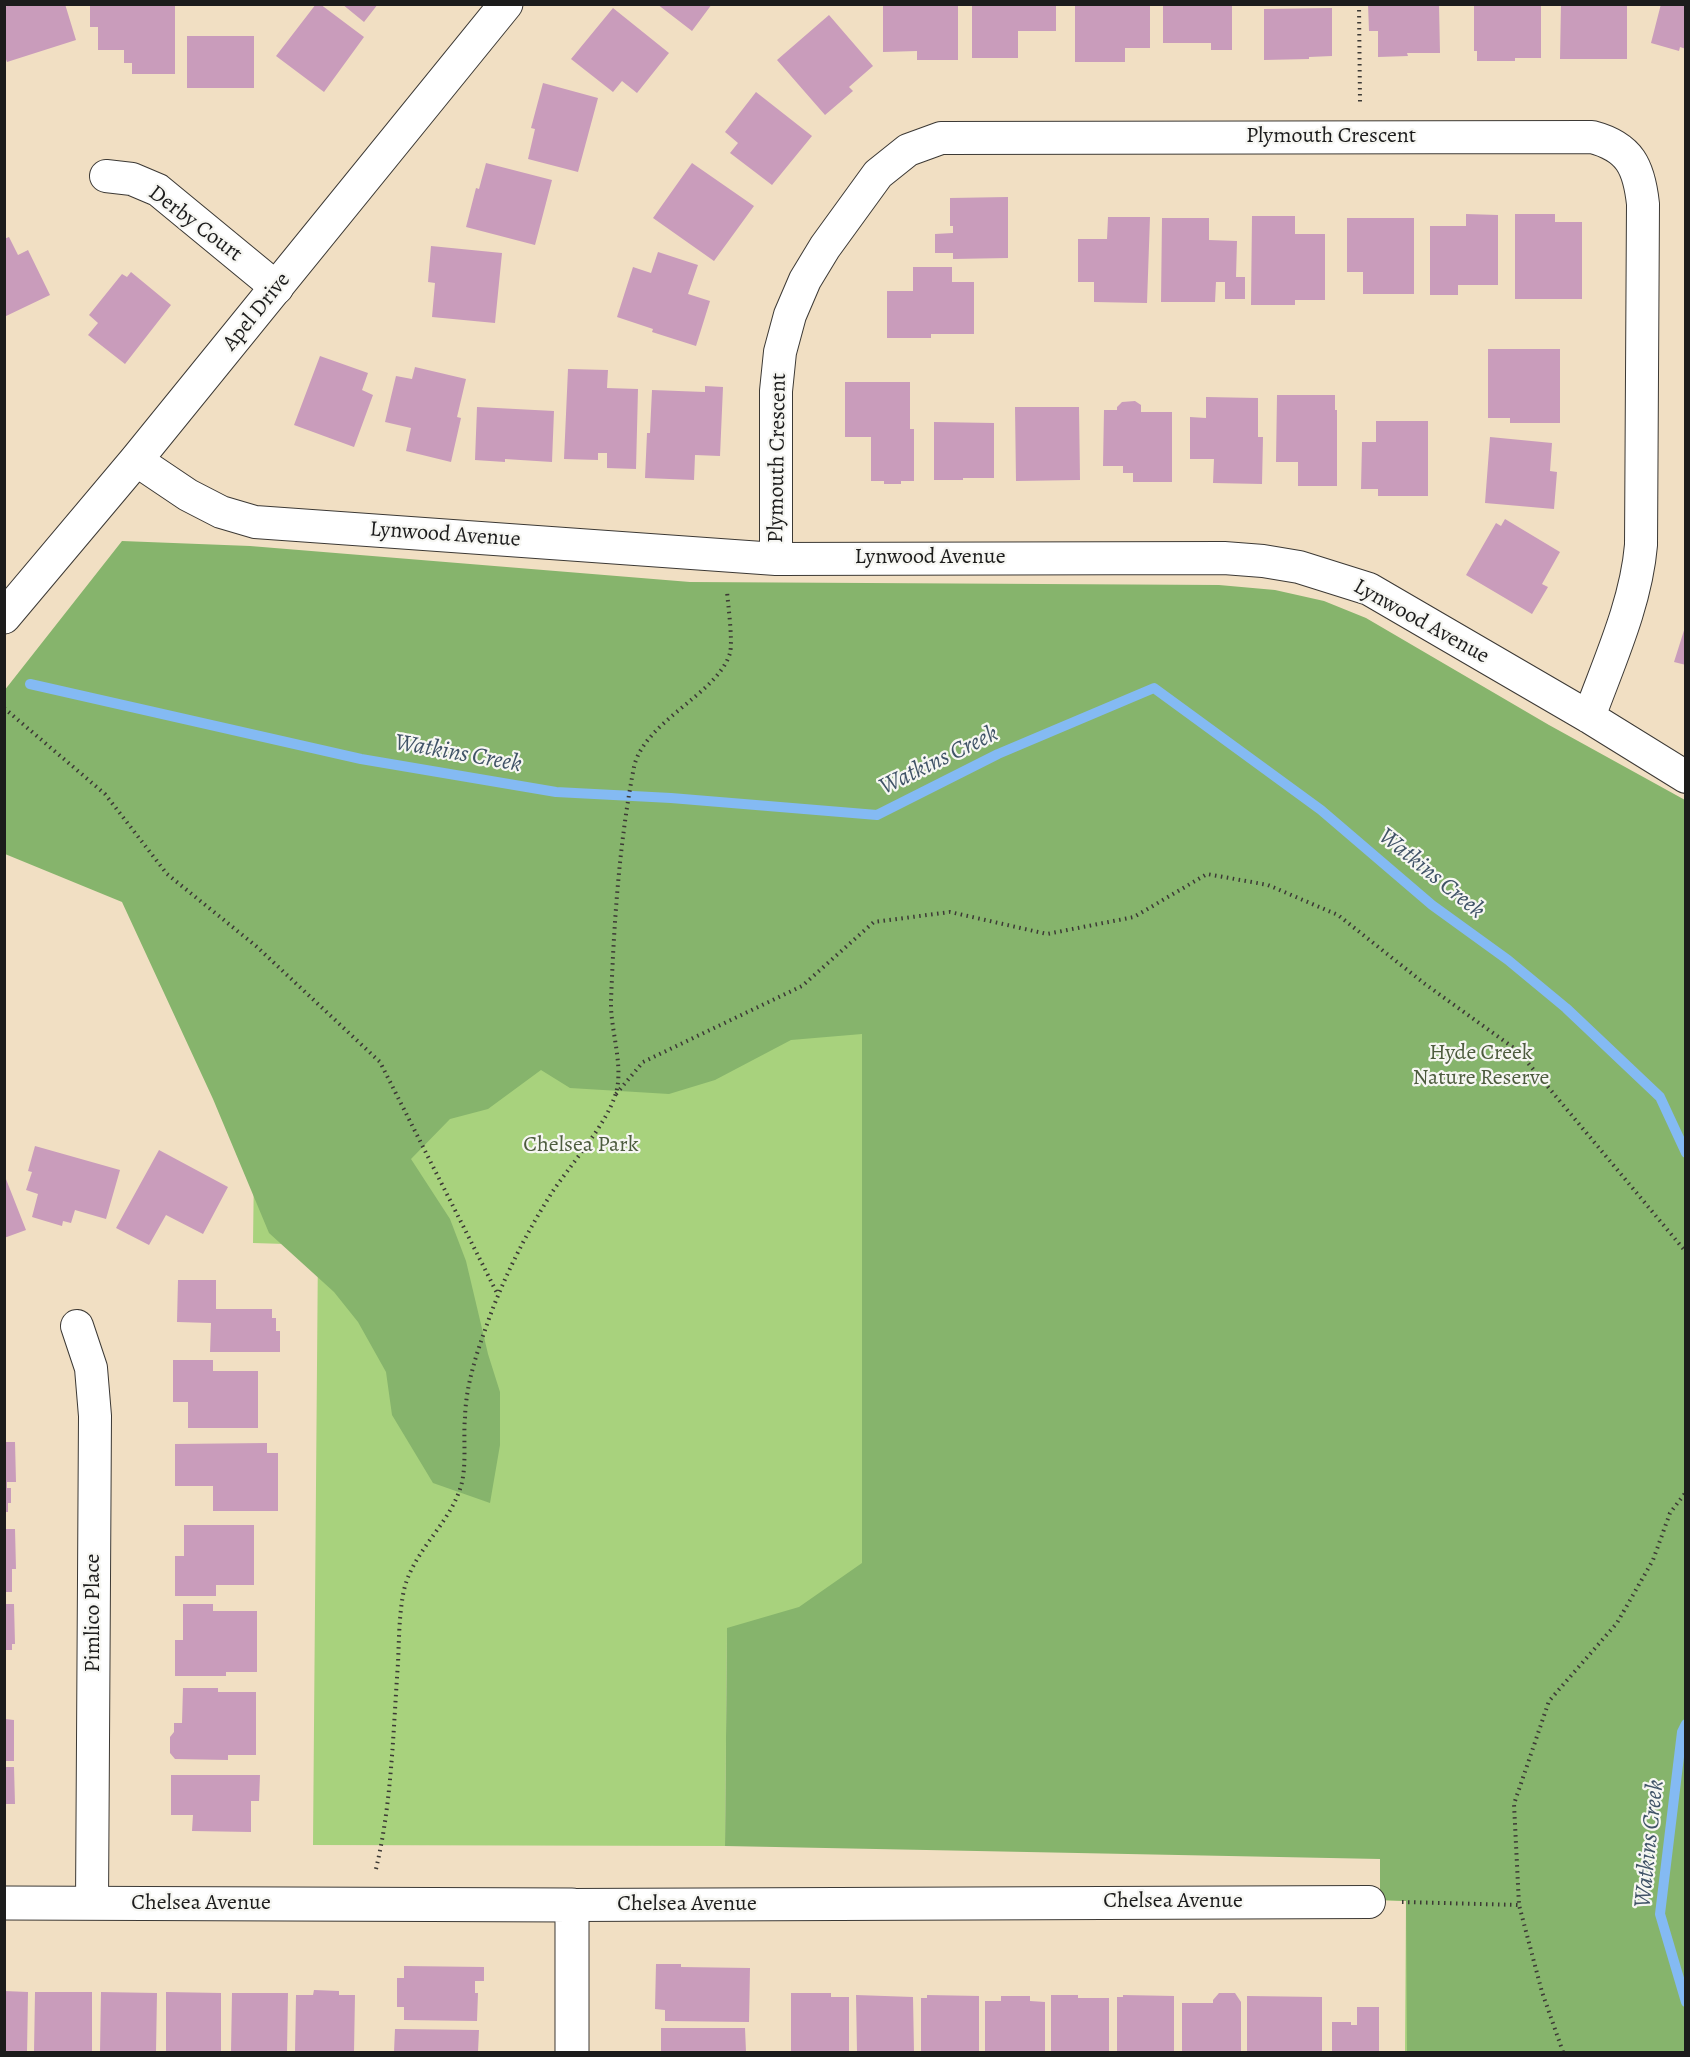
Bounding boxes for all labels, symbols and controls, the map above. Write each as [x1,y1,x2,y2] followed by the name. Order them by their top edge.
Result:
[1246,124,1416,150] street label: Plymouth Crescent
[143,180,247,268] street label: Derby Court
[217,268,297,356] street label: Apel Drive
[763,373,793,543] street label: Plymouth Crescent
[369,517,521,553] street label: Lynwood Avenue
[854,545,1006,571] street label: Lynwood Avenue
[1349,574,1493,670] street label: Lynwood Avenue
[875,720,1003,802] water label: Watkins Creek
[392,729,524,779] water label: Watkins Creek
[1372,822,1490,926] water label: Watkins Creek
[1413,1041,1549,1092] park label: Hyde Creek Nature Reserve
[523,1133,639,1159] park label: Chelsea Park
[81,1554,107,1672] street label: Pimlico Place
[1629,1779,1671,1909] water label: Watkins Creek
[1103,1889,1243,1915] street label: Chelsea Avenue
[131,1891,271,1917] street label: Chelsea Avenue
[617,1892,757,1918] street label: Chelsea Avenue

